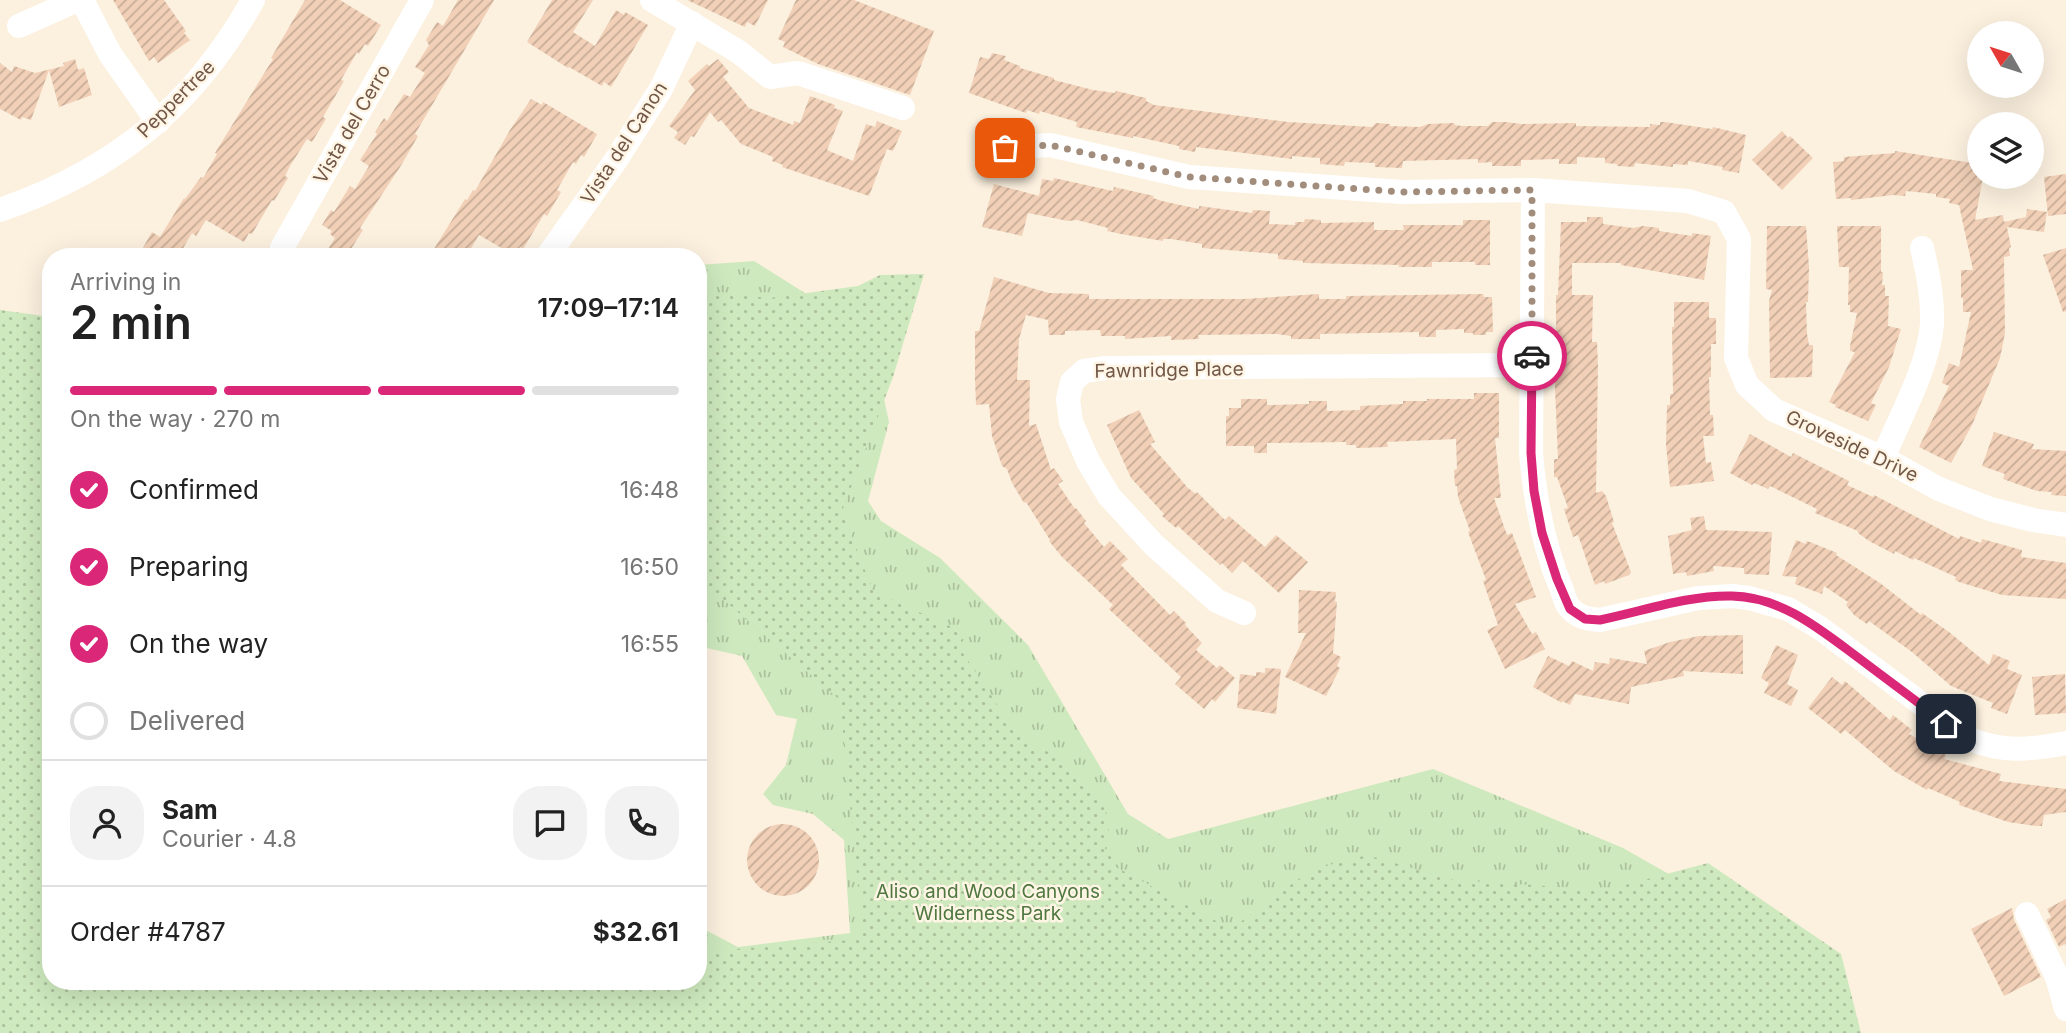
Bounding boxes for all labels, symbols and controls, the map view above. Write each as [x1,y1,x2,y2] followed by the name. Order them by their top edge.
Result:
[1967,21,2044,98] north arrow
[1967,21,2044,189] map controls
[132,55,220,143] street label: Peppertree
[309,61,395,187] street label: Vista del Cerro
[576,78,672,208] street label: Vista del Canon
[1967,112,2044,189] button: layers
[975,118,1035,178] pin
[986,129,1024,167] icon: bag
[70,268,181,296] text: Arriving in
[537,292,679,323] text: 17:09–17:14
[70,294,192,350] text: 2 min
[1497,321,1567,391] courier
[1513,337,1551,375] icon: car
[1094,357,1244,383] street label: Fawnridge Place
[70,405,280,433] text: On the way · 270 m
[1782,405,1922,487] street label: Groveside Drive
[70,471,108,509] icon: check
[129,474,259,505] text: Confirmed
[620,476,679,504] text: 16:48
[70,548,108,586] icon: check
[129,551,249,582] text: Preparing
[620,553,679,581] text: 16:50
[70,625,108,663] icon: check
[129,628,268,659] text: On the way
[621,630,679,658] text: 16:55
[1916,694,1976,754] pin
[129,705,245,736] text: Delivered
[1927,705,1965,743] icon: home
[70,786,144,860] button: person
[513,786,587,860] button: chat
[605,786,679,860] button: phone
[162,794,218,825] text: Sam
[162,825,297,853] text: Courier · 4.8
[876,880,1100,925] park label: Aliso and Wood Canyons Wilderness Park
[70,916,226,947] text: Order #4787
[593,916,679,947] text: $32.61

